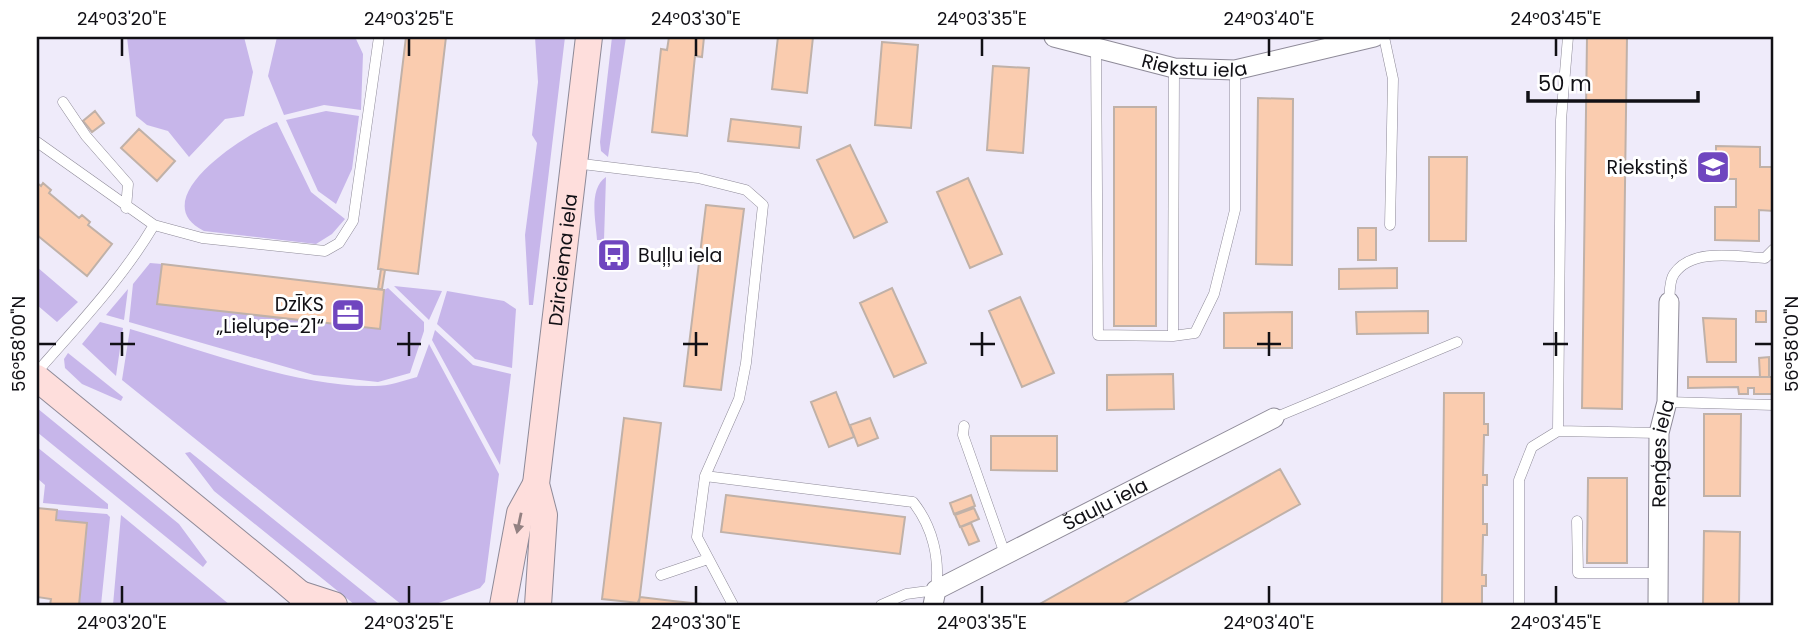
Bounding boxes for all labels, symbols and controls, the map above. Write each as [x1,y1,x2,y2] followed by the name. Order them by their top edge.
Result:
[77,6,167,31] text: 24°03'20"E
[364,6,454,31] text: 24°03'25"E
[651,6,741,31] text: 24°03'30"E
[937,6,1027,31] text: 24°03'35"E
[1224,6,1314,31] text: 24°03'40"E
[1511,6,1601,31] text: 24°03'45"E
[1139,47,1250,83] street label: Riekstu iela
[1528,60,1697,104] scale bar
[1538,69,1592,98] text: 50 m
[1694,148,1732,186] school or university icon: Riekstiņš
[1607,154,1688,181] place label: Riekstiņš
[541,192,584,328] street label: Dzirciema iela
[595,236,633,274] bus stop icon: Buļļu iela
[638,242,722,269] place label: Buļļu iela
[216,291,324,340] place label: DzĪKS „Lielupe-21“
[6,296,31,392] text: 56°58'00"N
[329,296,367,334] office icon: DzĪKS „Lielupe-21“
[1779,296,1804,392] text: 56°58'00"N
[1645,396,1681,508] street label: Reņģes iela
[1058,471,1152,537] street label: Šauļu iela
[513,512,524,534] one-way arrow
[77,610,167,635] text: 24°03'20"E
[364,610,454,635] text: 24°03'25"E
[651,610,741,635] text: 24°03'30"E
[937,610,1027,635] text: 24°03'35"E
[1224,610,1314,635] text: 24°03'40"E
[1511,610,1601,635] text: 24°03'45"E

